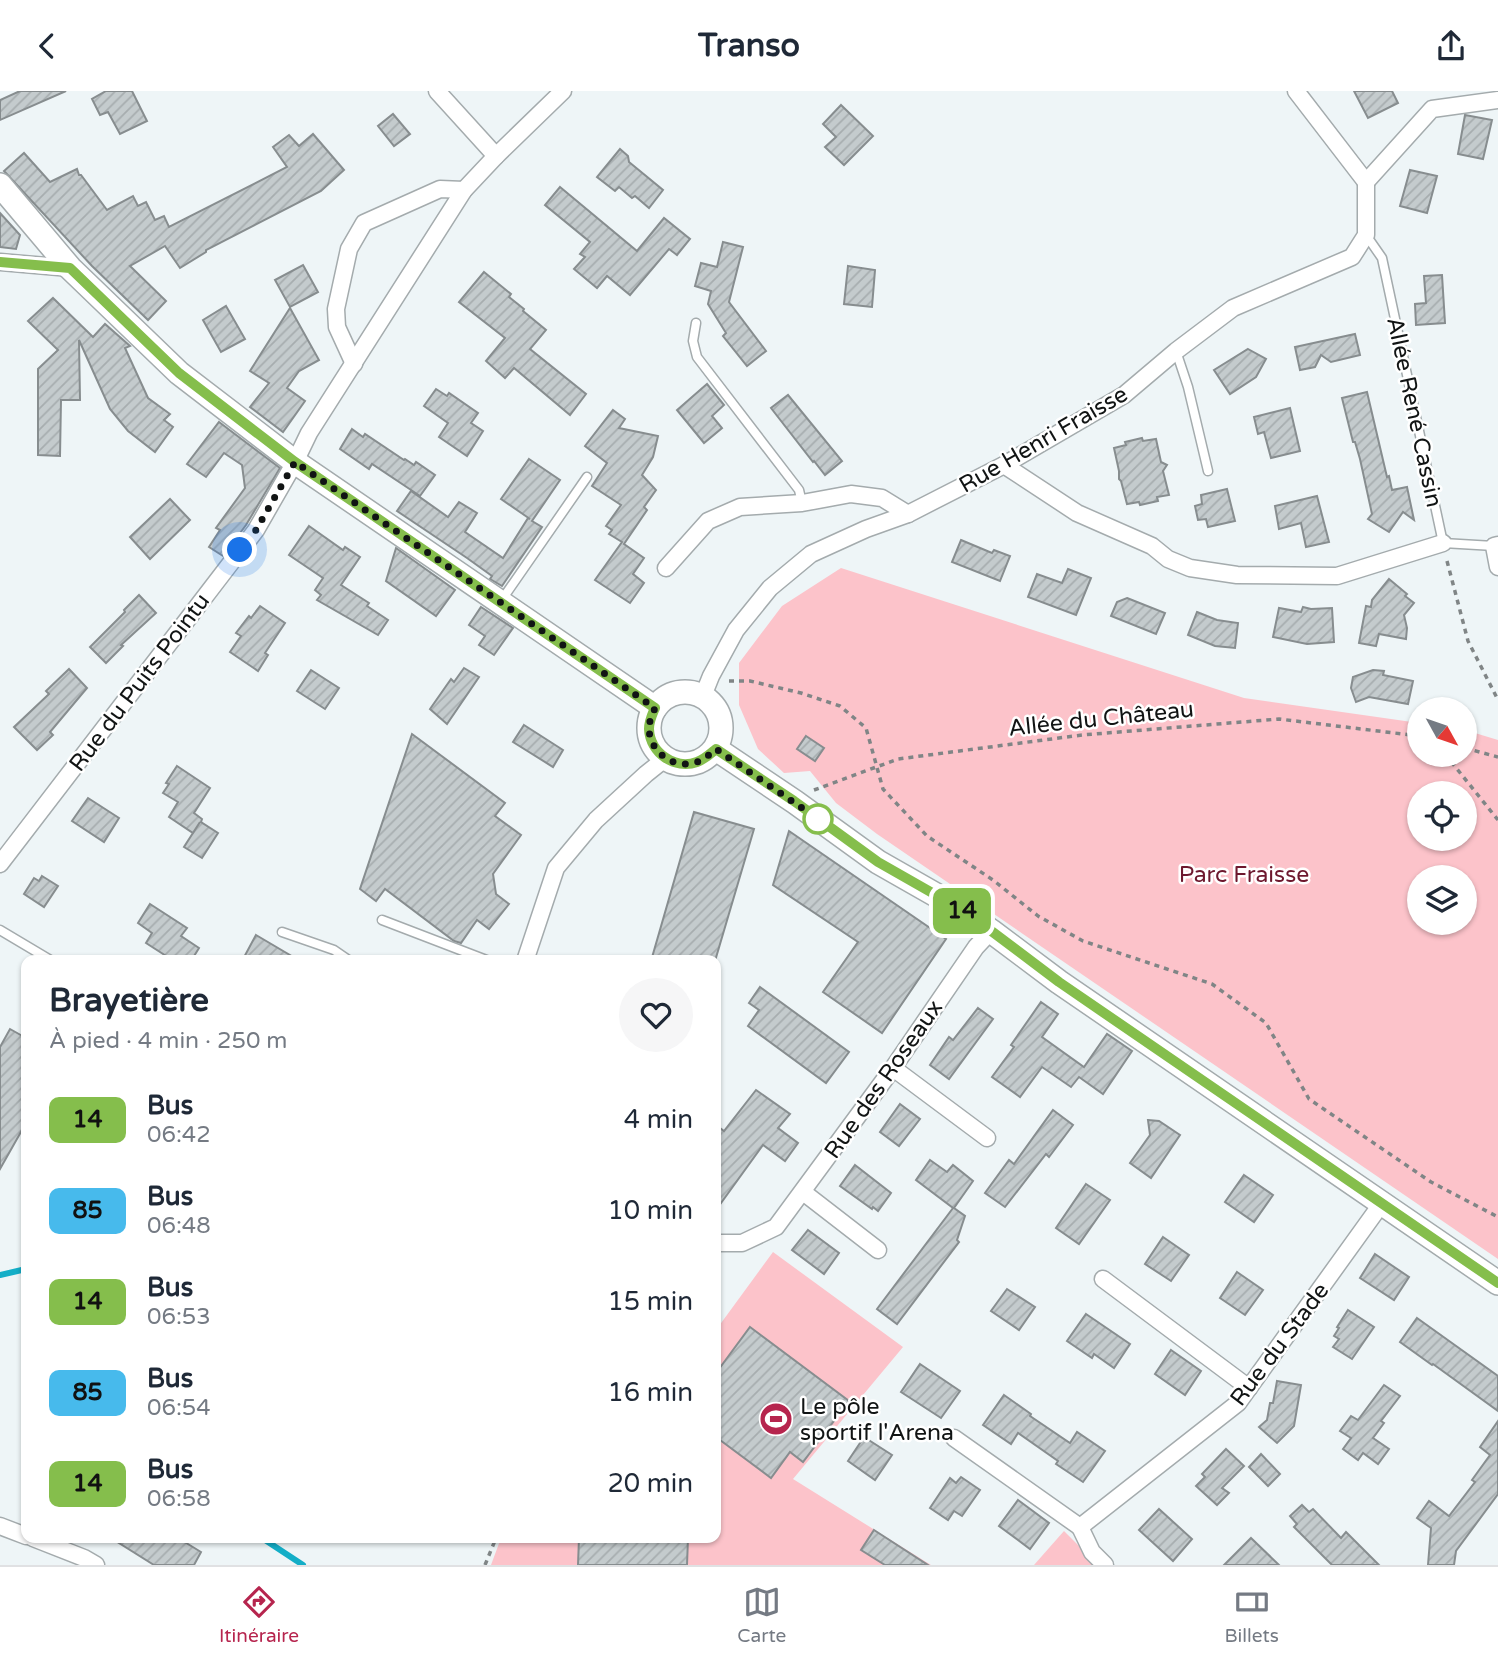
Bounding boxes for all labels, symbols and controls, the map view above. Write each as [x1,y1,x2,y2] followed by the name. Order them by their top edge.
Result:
[28,27,66,65] icon: back
[698,27,800,65] text: Transo
[1432,27,1470,65] icon: share
[1380,315,1448,510] street label: Allée René Cassin
[954,380,1133,499] street label: Rue Henri Fraisse
[222,532,257,567] your location
[64,588,216,777] street label: Rue du Puits Pointu
[1007,695,1195,743] street label: Allée du Château
[1407,697,1477,767] north arrow
[1407,697,1477,935] map controls
[1407,781,1477,851] button: locate
[803,804,833,834] unlabelled marker
[1179,861,1309,889] park label: Parc Fraisse
[1407,865,1477,935] button: layers
[930,888,993,934] line badge: 14
[947,896,977,925] text: 14
[619,978,693,1052] button: heart
[49,981,209,1020] text: Brayetière
[819,995,949,1164] street label: Rue des Roseaux
[49,1027,288,1055] text: À pied · 4 min · 250 m
[147,1090,193,1121] text: Bus
[624,1104,693,1135] text: 4 min
[72,1105,103,1134] text: 14
[147,1121,211,1149] text: 06:42
[147,1181,193,1212] text: Bus
[607,1195,693,1226] text: 10 min
[72,1196,103,1225] text: 85
[147,1212,211,1240] text: 06:48
[147,1272,193,1303] text: Bus
[1224,1278,1335,1412] street label: Rue du Stade
[607,1286,693,1317] text: 15 min
[72,1287,103,1316] text: 14
[147,1303,211,1331] text: 06:53
[147,1363,193,1394] text: Bus
[607,1377,693,1408] text: 16 min
[72,1378,103,1407] text: 85
[800,1393,954,1447] place label: Le pôle sportif l'Arena
[147,1394,211,1422] text: 06:54
[757,1400,795,1438] sports icon: Le pôle sportif l'Arena
[147,1454,193,1485] text: Bus
[607,1468,693,1499] text: 20 min
[72,1469,103,1498] text: 14
[147,1485,211,1513] text: 06:58
[219,1583,299,1647] tab: Itinéraire
[737,1583,786,1647] tab: Carte
[1225,1583,1279,1647] tab: Billets

